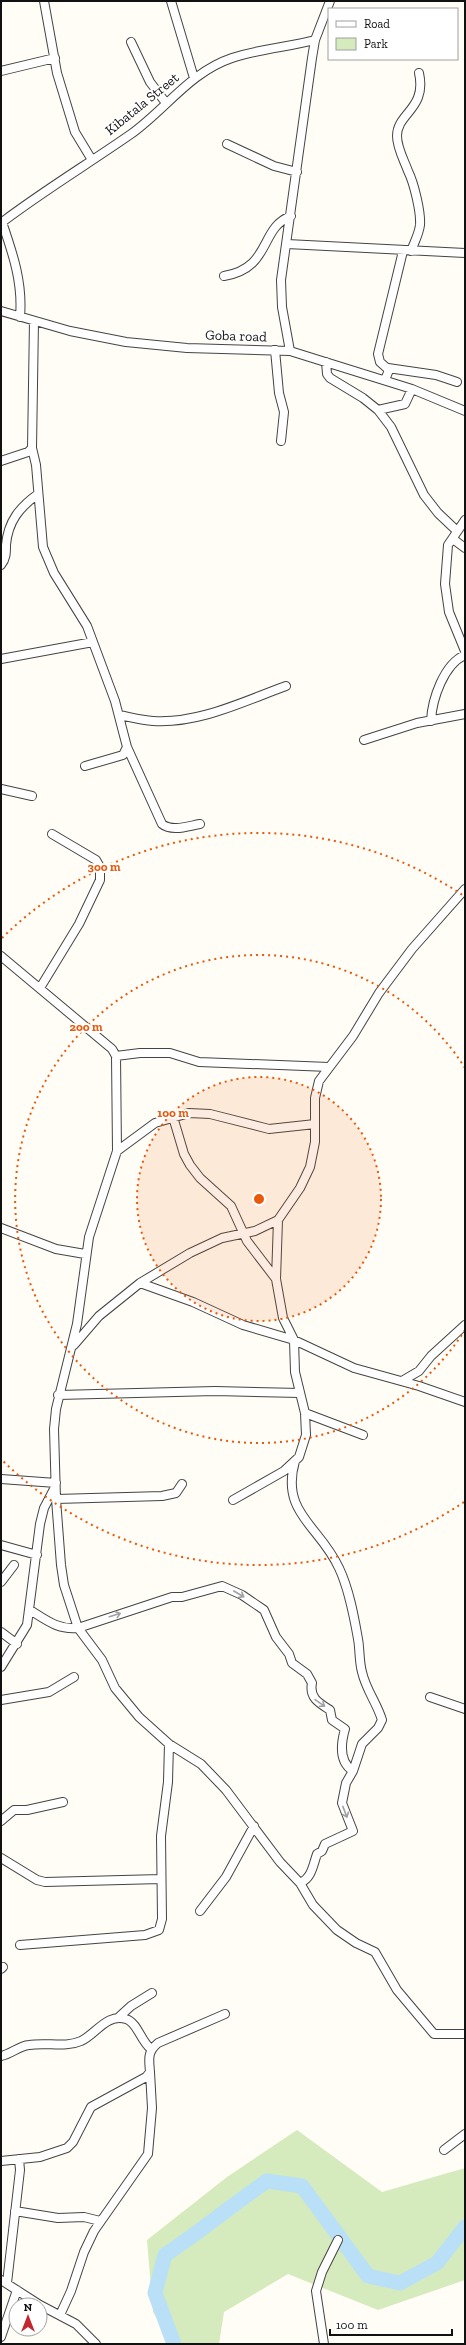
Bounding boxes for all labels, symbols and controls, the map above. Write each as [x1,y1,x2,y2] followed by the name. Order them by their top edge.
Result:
[328,8,458,60] legend
[364,17,390,31] text: Road
[364,37,389,51] text: Park
[102,69,183,139] street label: Kibatala Street
[205,326,267,346] street label: Goba road
[88,860,121,874] text: 300 m
[69,1020,103,1034] text: 200 m
[157,1106,189,1120] text: 100 m
[252,1192,266,1206] centre of rings
[233,1590,245,1598] one-way arrow
[108,1611,121,1618] one-way arrow
[314,1699,325,1707] one-way arrow
[342,1806,350,1818] one-way arrow
[8,2297,48,2337] north arrow
[24,2301,33,2314] text: N
[330,2311,452,2337] scale bar
[336,2318,368,2332] text: 100 m

